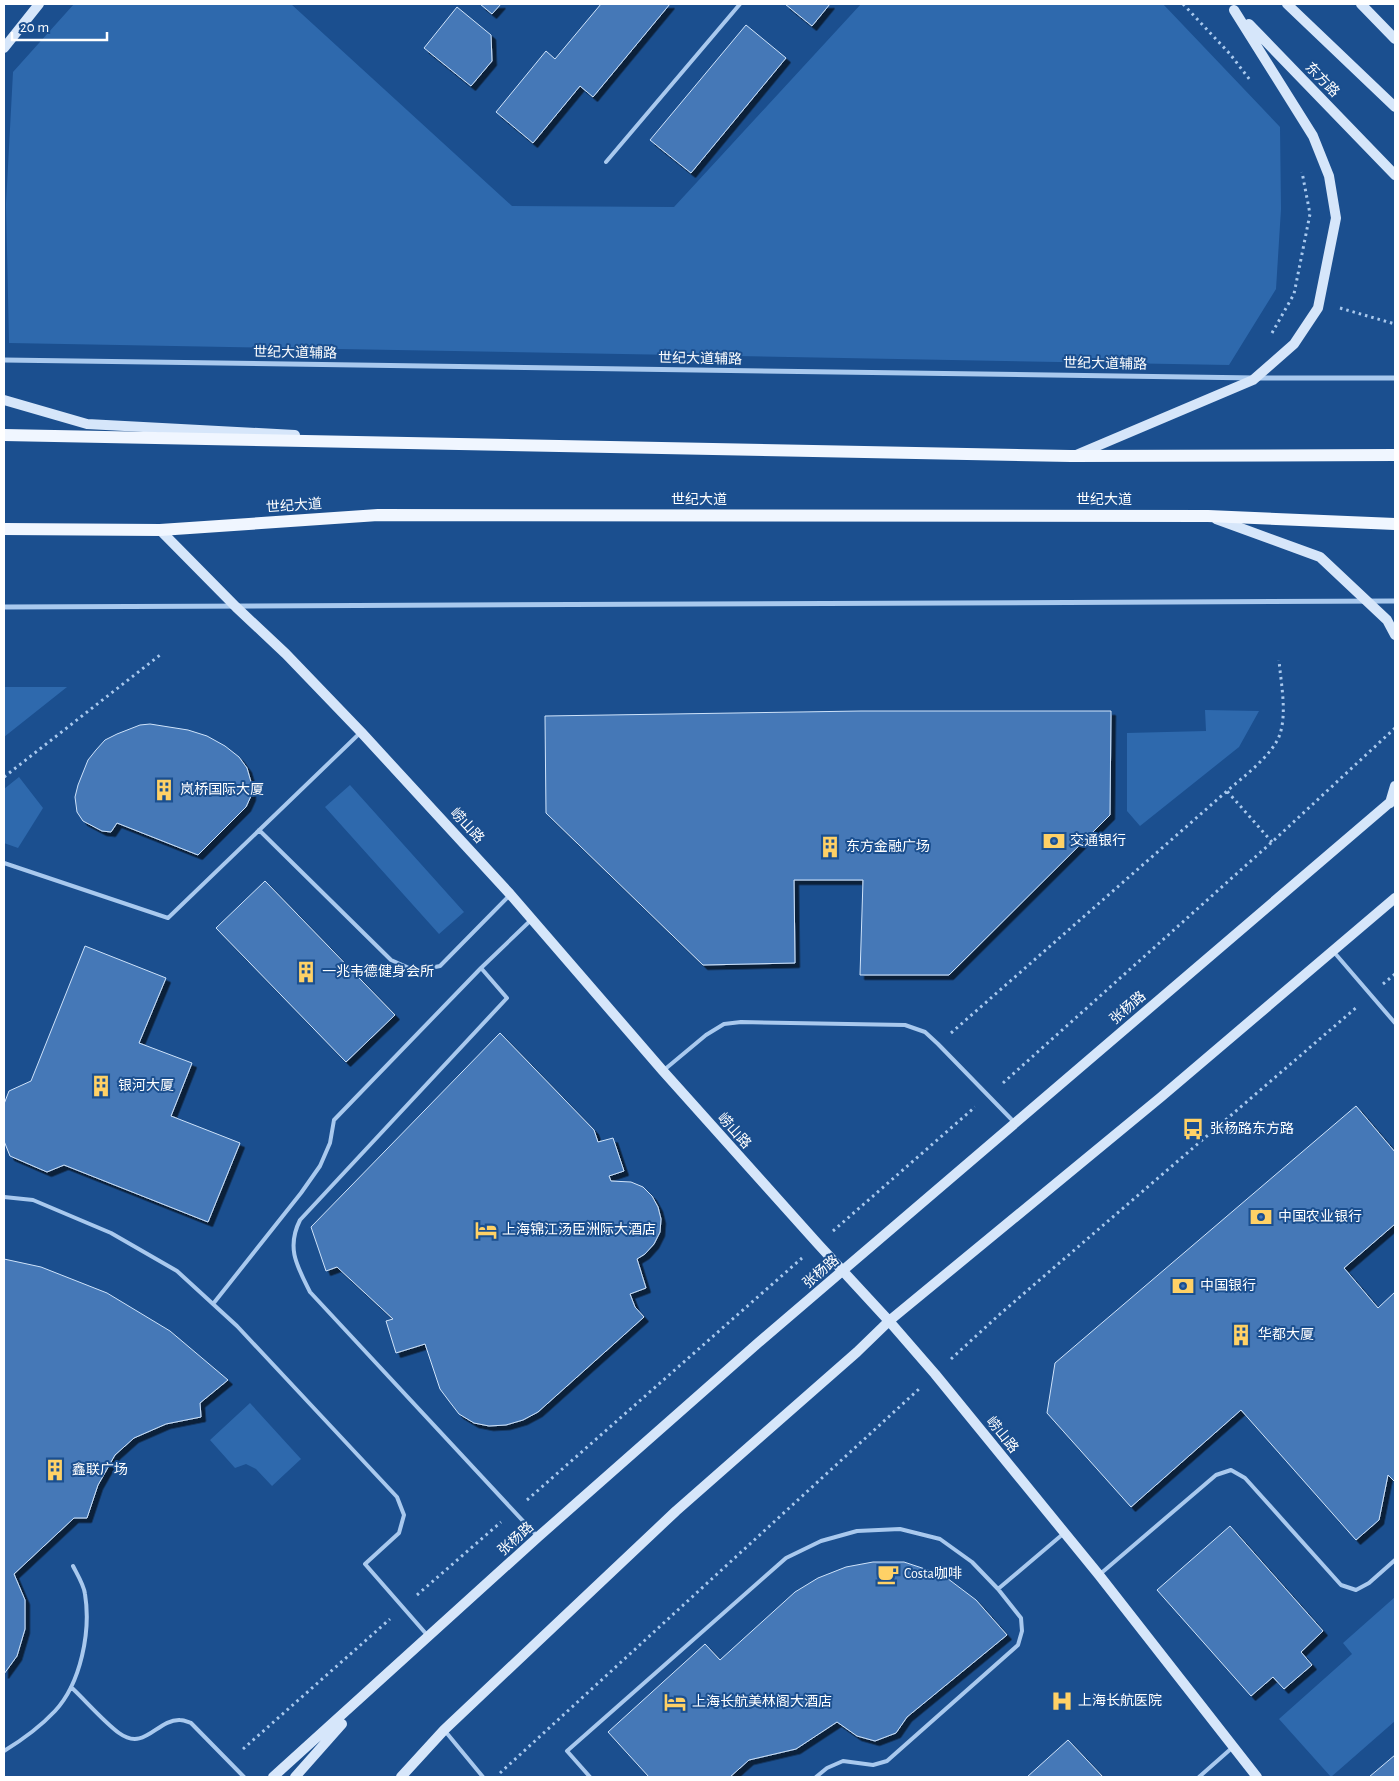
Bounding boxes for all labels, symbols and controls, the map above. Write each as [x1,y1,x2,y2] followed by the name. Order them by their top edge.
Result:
[12,10,108,42] scale bar
[20,20,49,35] text: 20 m
[1302,59,1342,100] street label: 东方路
[253,344,337,361] street label: 世纪大道辅路
[658,350,742,367] street label: 世纪大道辅路
[1063,355,1147,372] street label: 世纪大道辅路
[671,492,727,507] street label: 世纪大道
[1076,492,1132,507] street label: 世纪大道
[266,496,322,515] street label: 世纪大道
[151,777,177,803] building icon: 岚桥国际大厦
[180,782,264,797] place label: 岚桥国际大厦
[448,805,487,846] street label: 崂山路
[1041,828,1067,854] bank icon: 交通银行
[1070,832,1126,848] place label: 交通银行
[817,834,843,860] building icon: 东方金融广场
[846,839,930,854] place label: 东方金融广场
[293,959,319,985] building icon: 一兆韦德健身会所
[322,963,434,979] place label: 一兆韦德健身会所
[1107,988,1148,1027] street label: 张杨路
[88,1073,114,1099] building icon: 银河大厦
[118,1078,174,1093] place label: 银河大厦
[715,1110,754,1151] street label: 崂山路
[1180,1116,1206,1142] bus stop icon: 张杨路东方路
[1210,1121,1294,1136] place label: 张杨路东方路
[1248,1204,1274,1230] bank icon: 中国农业银行
[1278,1209,1362,1224] place label: 中国农业银行
[473,1217,499,1243] hotel icon: 上海锦江汤臣洲际大酒店
[502,1221,656,1237] place label: 上海锦江汤臣洲际大酒店
[800,1252,841,1291] street label: 张杨路
[1170,1273,1196,1299] bank icon: 中国银行
[1200,1278,1256,1293] place label: 中国银行
[1228,1322,1254,1348] building icon: 华都大厦
[1258,1326,1314,1342] place label: 华都大厦
[983,1414,1021,1456] street label: 崂山路
[42,1457,68,1483] building icon: 鑫联广场
[72,1462,128,1477] place label: 鑫联广场
[495,1519,536,1558] street label: 张杨路
[875,1561,901,1587] cafe icon: Costa咖啡
[904,1566,962,1581] place label: Costa咖啡
[1049,1688,1075,1714] hospital icon: 上海长航医院
[662,1689,688,1715] hotel icon: 上海长航美林阁大酒店
[1078,1693,1162,1708] place label: 上海长航医院
[692,1694,832,1709] place label: 上海长航美林阁大酒店

